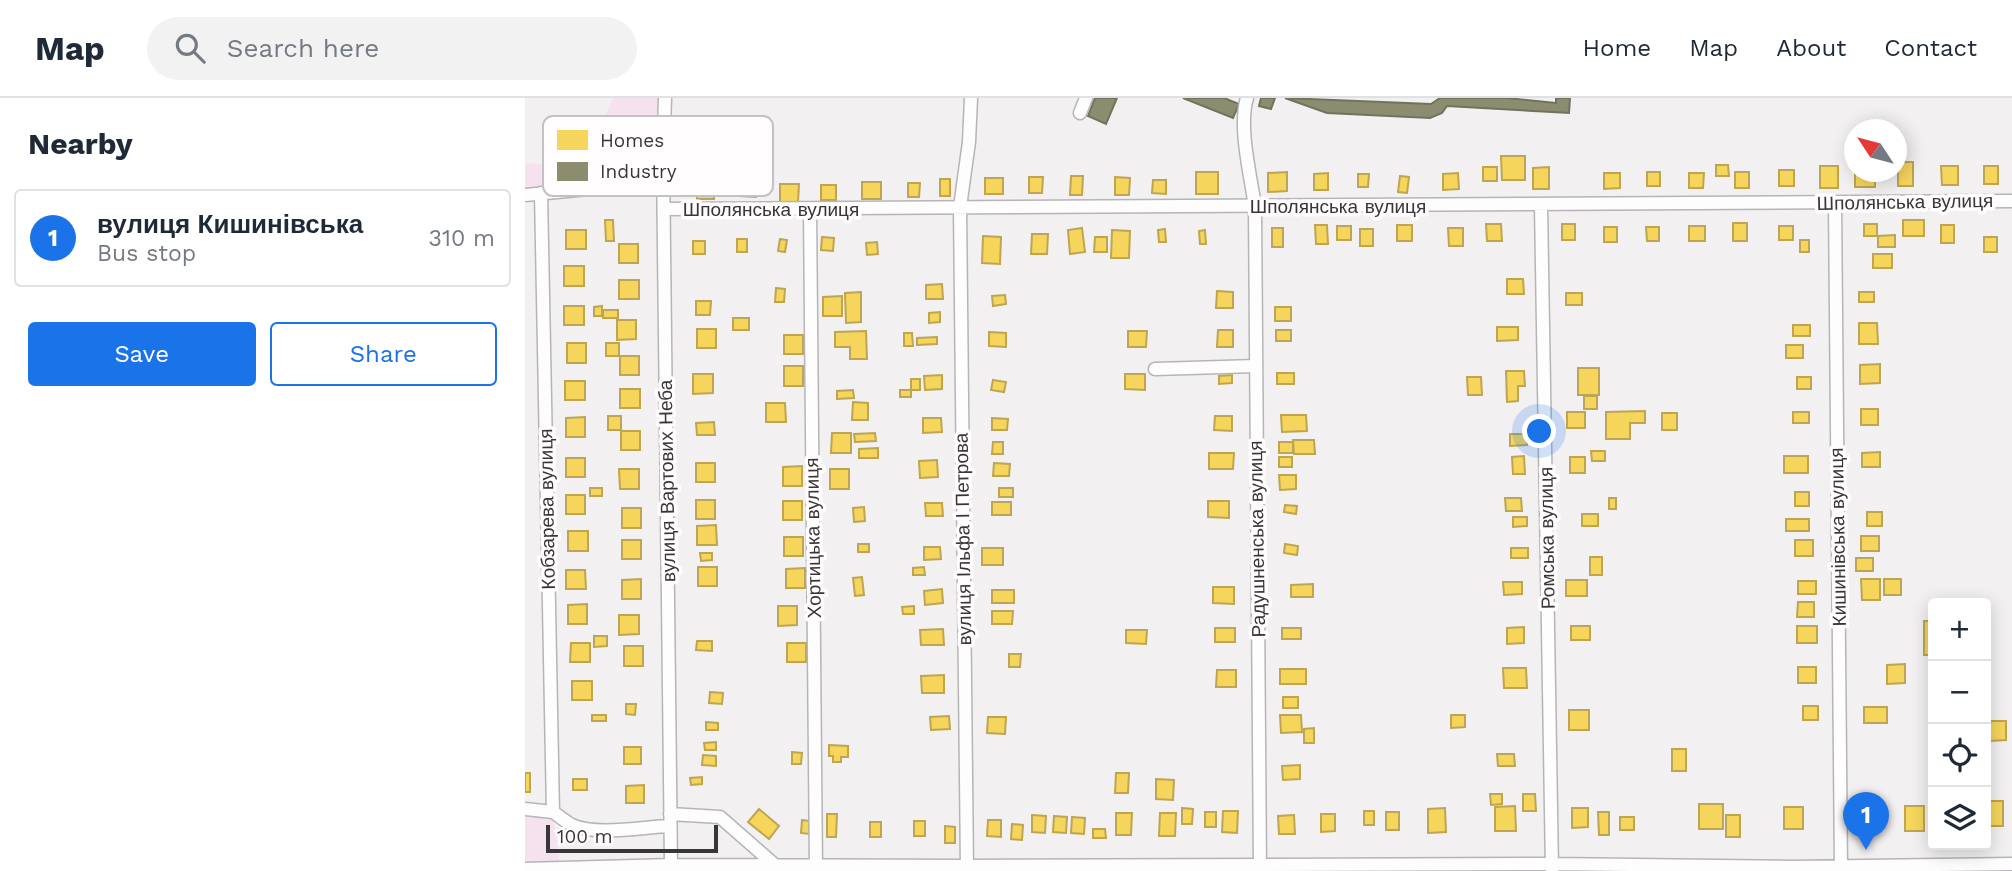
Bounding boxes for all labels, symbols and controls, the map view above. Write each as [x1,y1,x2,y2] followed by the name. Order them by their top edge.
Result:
[147,17,637,80] search box
[35,29,105,68] text: Map
[171,29,209,67] icon: search
[227,33,379,63] text: Search here
[1583,34,1651,62] text: Home
[1689,34,1738,62] text: Map
[1776,34,1846,62] text: About
[1884,34,1977,62] text: Contact
[543,116,773,196] legend
[1844,119,1907,182] north arrow
[28,126,133,161] text: Nearby
[600,129,664,152] text: Homes
[600,160,677,183] text: Industry
[1817,189,1993,215] street label: Шполянська вулиця
[1250,195,1426,218] street label: Шполянська вулиця
[683,198,859,221] street label: Шполянська вулиця
[97,209,363,239] text: вулиця Кишинівська
[48,225,58,252] text: 1
[429,225,495,252] text: 310 m
[97,240,196,267] text: Bus stop
[28,322,256,386] button: Save
[270,322,497,386] button: Share
[654,379,680,582] street label: вулиця Вартових Неба
[1522,414,1556,448] your location
[534,428,560,590] street label: Кобзарева вулиця
[950,432,976,646] street label: вулиця Ільфа І Петрова
[1244,440,1270,638] street label: Радушненська вулиця
[1825,447,1851,627] street label: Кишинівська вулиця
[800,457,826,619] street label: Хортицька вулиця
[1534,467,1560,609] street label: Ромська вулиця
[1928,598,1991,850] map controls
[1928,598,1991,661] button: +
[1928,661,1991,724] button: −
[1928,724,1991,787] button: locate
[1928,787,1991,850] button: layers
[1843,792,1889,850] pin: 1
[546,822,717,854] scale bar
[557,825,613,848] text: 100 m

